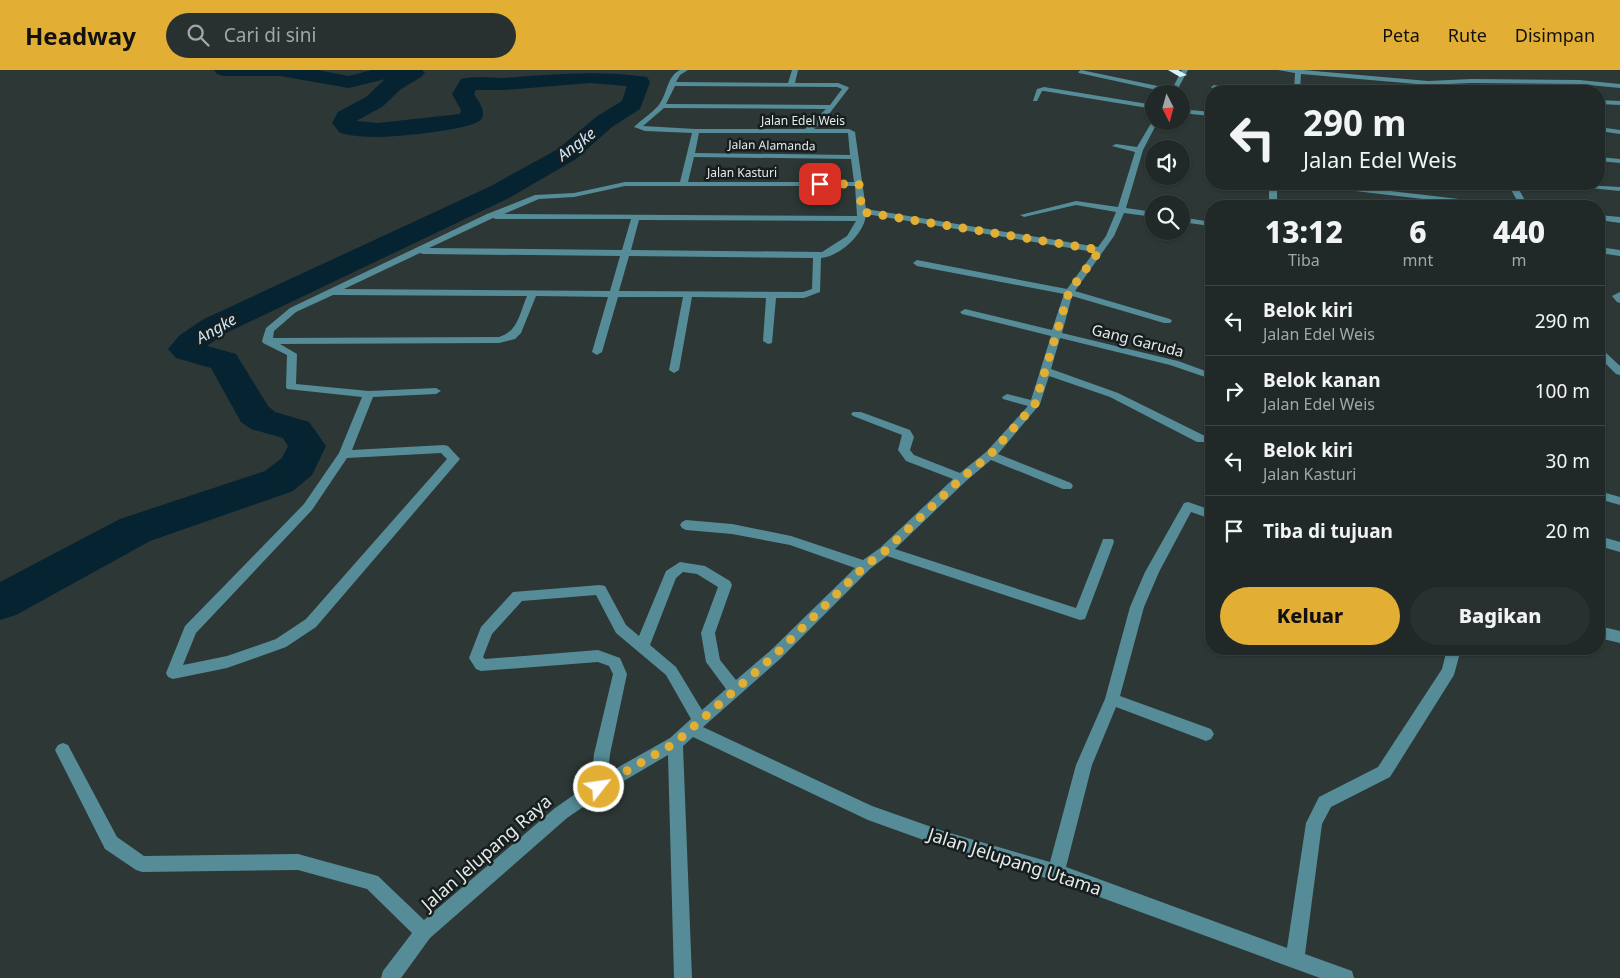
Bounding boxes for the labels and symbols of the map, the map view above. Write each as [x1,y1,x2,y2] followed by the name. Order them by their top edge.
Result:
[1145,85,1190,130] north arrow
[760,112,845,129] street label: Jalan Edel Weis
[551,122,600,166] water label: Angke
[727,136,816,154] street label: Jalan Alamanda
[799,163,841,205] pin
[706,164,777,181] street label: Jalan Kasturi
[191,308,240,349] water label: Angke
[1090,319,1186,361] street label: Gang Garuda
[572,760,624,812] position arrow
[414,789,556,916] street label: Jalan Jelupang Raya
[923,821,1105,900] street label: Jalan Jelupang Utama

